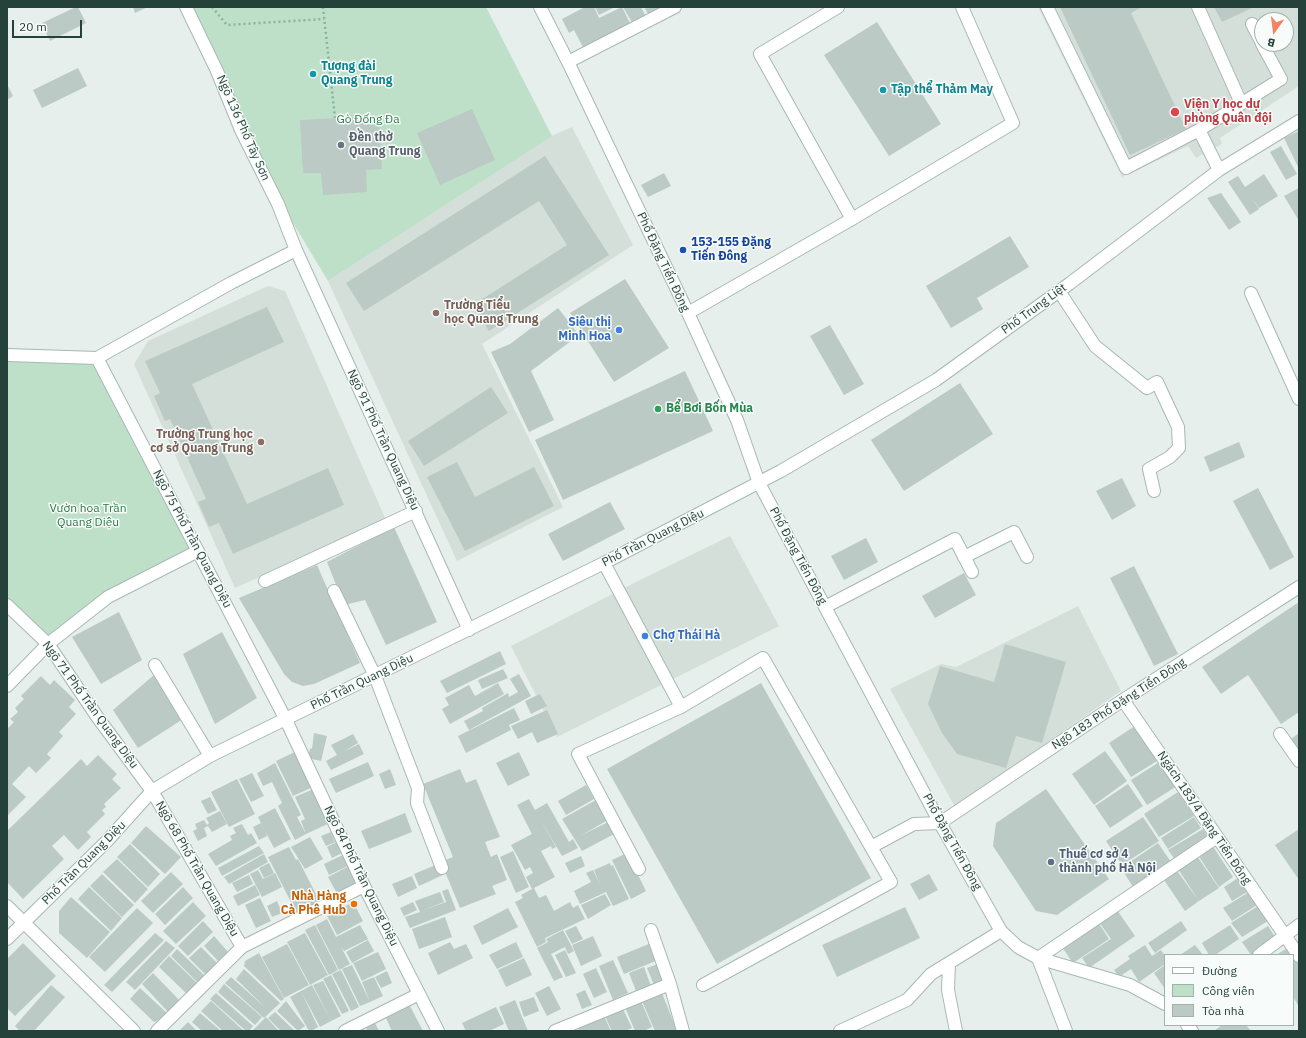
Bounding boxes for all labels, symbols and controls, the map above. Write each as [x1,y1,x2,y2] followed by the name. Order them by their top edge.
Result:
[14,12,84,38] scale bar
[1254,12,1294,52] north arrow
[19,19,47,34] text: 20 m
[1266,35,1277,50] text: B
[321,60,392,88] place label: Tượng đài Quang Trung
[308,69,318,79] marker: Tượng đài Quang Trung
[213,73,273,183] street label: Ngõ 136 Phố Tây Sơn
[891,83,993,97] place label: Tập thể Thảm May
[878,85,888,95] marker: Tập thể Thảm May
[1184,98,1272,126] place label: Viện Y học dự phòng Quân đội
[1169,106,1181,118] marker: Viện Y học dự phòng Quân đội
[336,113,400,127] park label: Gò Đống Đa
[349,131,420,159] place label: Đền thờ Quang Trung
[336,140,346,150] marker: Đền thờ Quang Trung
[634,210,692,314] street label: Phố Đặng Tiến Đông
[691,236,771,264] place label: 153-155 Đặng Tiến Đông
[678,245,688,255] marker: 153-155 Đặng Tiến Đông
[999,281,1069,337] street label: Phố Trung Liệt
[444,299,538,327] place label: Trường Tiểu học Quang Trung
[431,308,441,318] marker: Trường Tiểu học Quang Trung
[558,316,611,344] place label: Siêu thị Minh Hoa
[614,325,624,335] marker: Siêu thị Minh Hoa
[344,367,422,513] street label: Ngõ 91 Phố Trần Quang Diệu
[666,402,753,416] place label: Bể Bơi Bốn Mùa
[653,404,663,414] marker: Bể Bơi Bốn Mùa
[150,428,253,456] place label: Trường Trung học cơ sở Quang Trung
[256,437,266,447] marker: Trường Trung học cơ sở Quang Trung
[149,468,235,610] street label: Ngõ 75 Phố Trần Quang Diệu
[50,502,126,530] park label: Vườn hoa Trần Quang Diệu
[766,505,830,607] street label: Phố Đặng Tiến Đông
[600,506,706,570] street label: Phố Trần Quang Diệu
[653,629,720,643] place label: Chợ Thái Hà
[640,631,650,641] marker: Chợ Thái Hà
[39,638,141,772] street label: Ngõ 71 Phố Trần Quang Diệu
[308,651,416,713] street label: Phố Trần Quang Diệu
[1049,655,1189,753] street label: Ngõ 183 Phố Đặng Tiến Đông
[1154,749,1254,887] street label: Ngách 183/4 Đặng Tiến Đông
[919,791,985,893] street label: Phố Đặng Tiến Đông
[152,799,242,939] street label: Ngõ 68 Phố Trần Quang Diệu
[321,804,401,948] street label: Ngõ 84 Phố Trần Quang Diệu
[39,818,129,908] street label: Phố Trần Quang Diệu
[1059,848,1156,876] place label: Thuế cơ sở 4 thành phố Hà Nội
[1046,857,1056,867] marker: Thuế cơ sở 4 thành phố Hà Nội
[281,890,346,918] place label: Nhà Hàng Cà Phê Hub
[349,899,359,909] marker: Nhà Hàng Cà Phê Hub
[1164,954,1294,1026] legend
[1202,963,1237,978] text: Đường
[1202,983,1254,998] text: Công viên
[1202,1003,1244,1018] text: Tòa nhà

